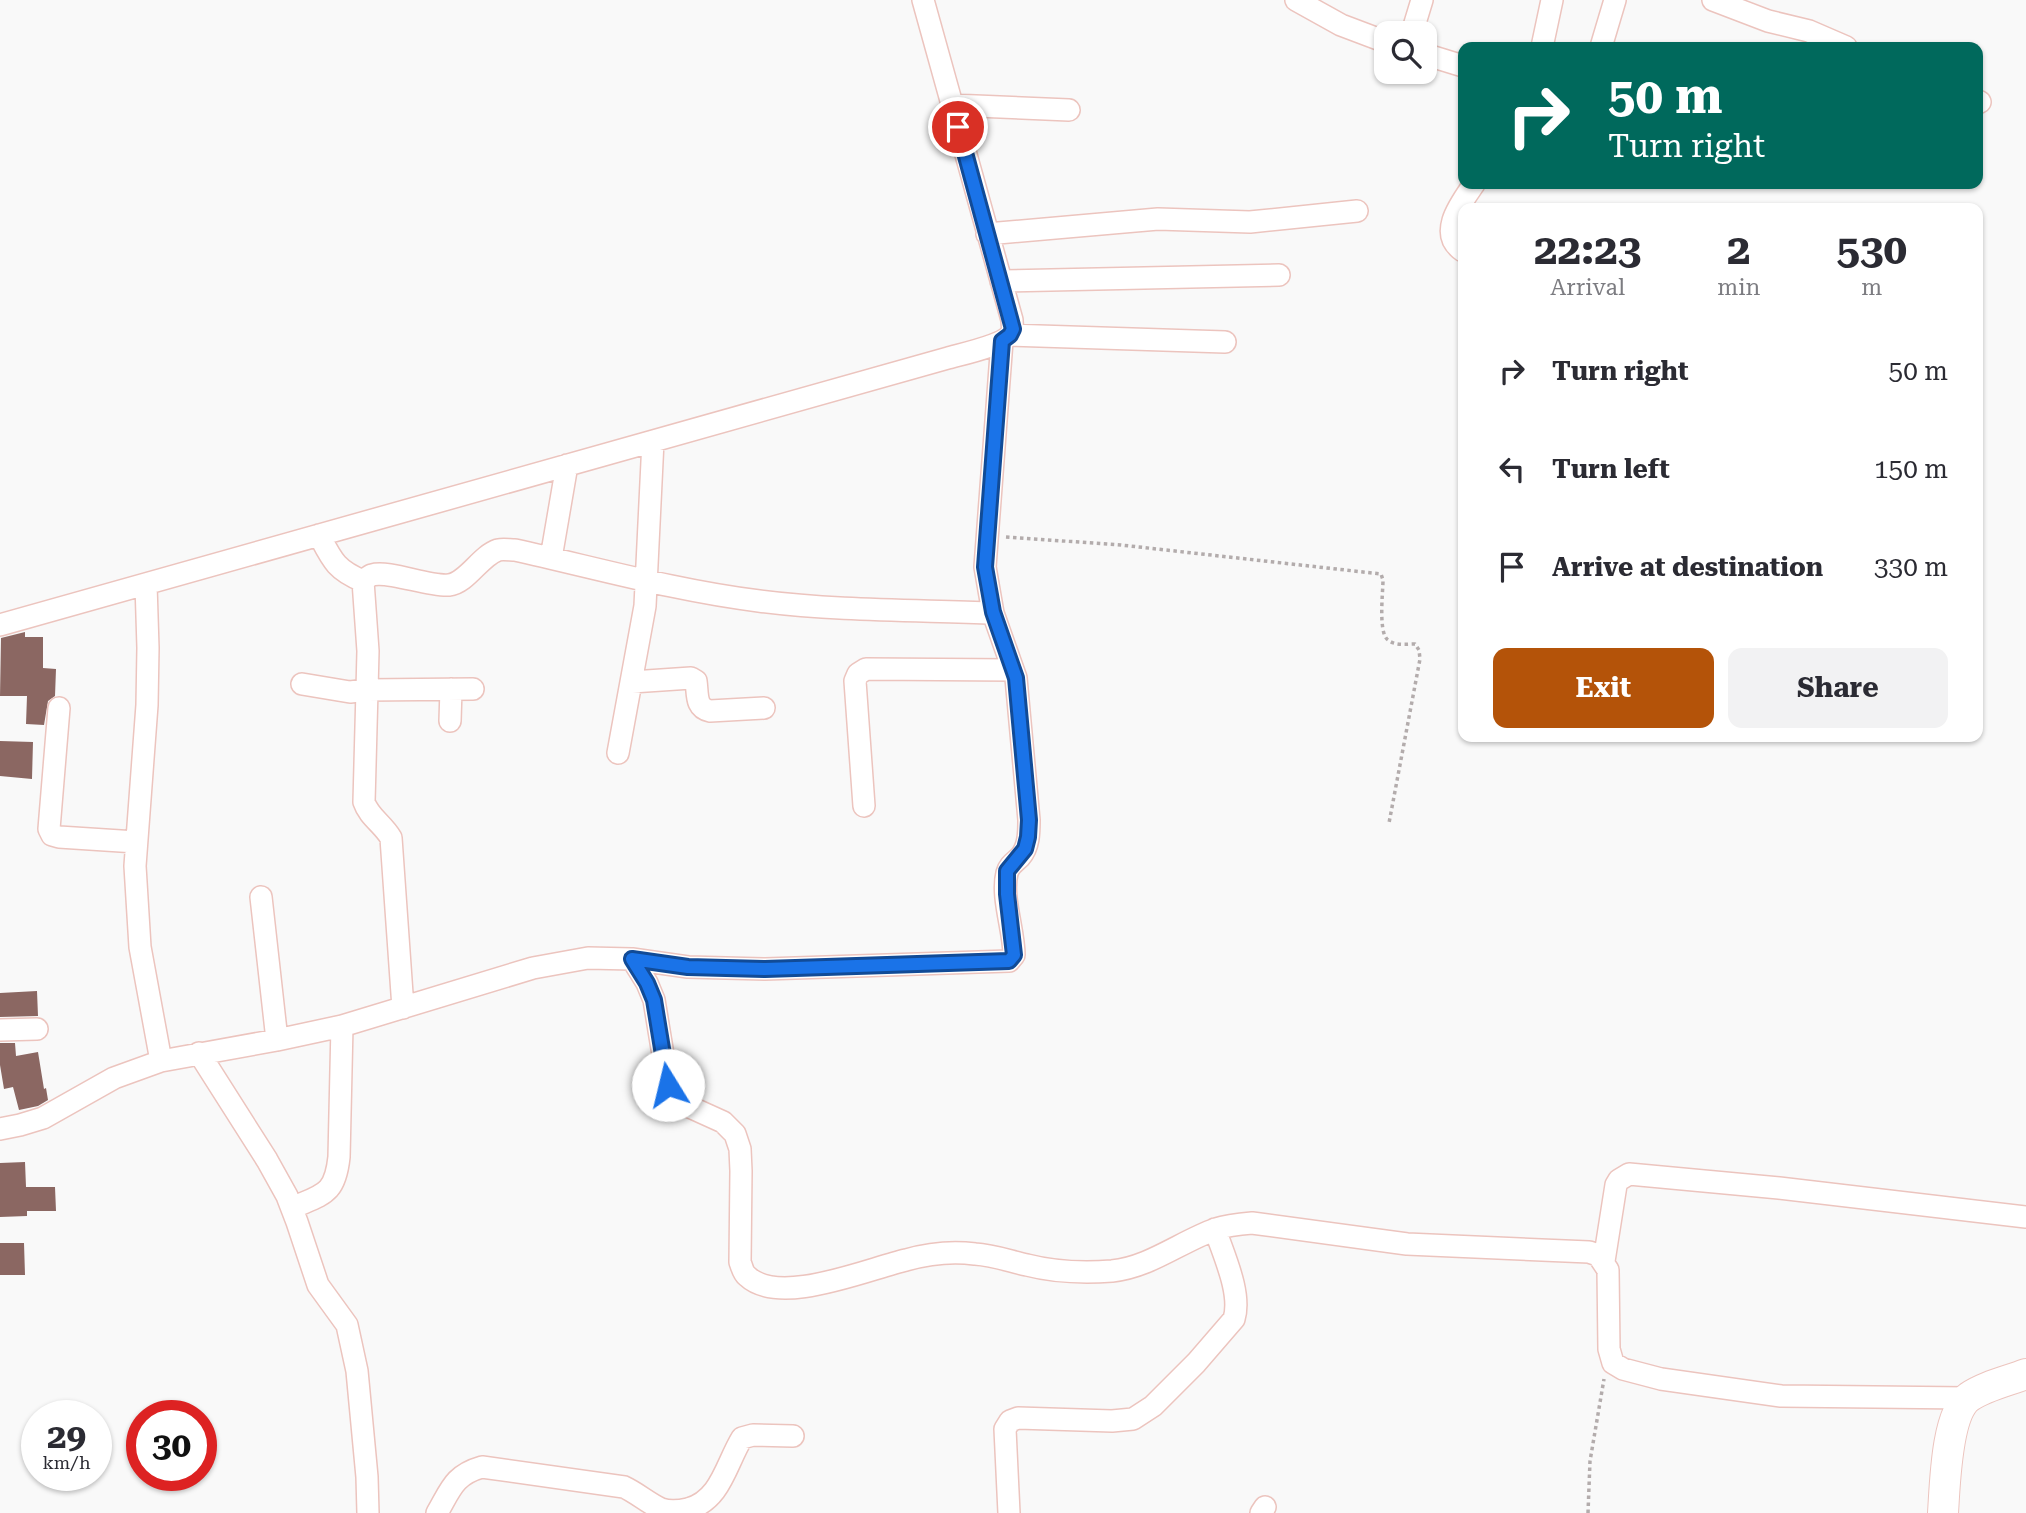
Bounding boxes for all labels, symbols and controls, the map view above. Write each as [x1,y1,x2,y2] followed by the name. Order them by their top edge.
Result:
[1374,21,1437,84] map controls
[1374,21,1437,84] button: search
[1608,68,1723,125] text: 50 m
[1493,70,1584,161] icon: right
[928,97,988,157] pin
[939,108,977,146] icon: arrive
[1608,127,1765,165] text: Turn right
[1534,225,1641,274] text: 22:23
[1727,225,1751,274] text: 2
[1836,225,1907,274] text: 530
[1550,274,1625,301] text: Arrival
[1717,274,1760,301] text: min
[1861,274,1882,301] text: m
[1493,352,1531,390] icon: right
[1552,356,1688,386] text: Turn right
[1889,356,1948,386] text: 50 m
[1493,450,1531,488] icon: left
[1552,454,1670,484] text: Turn left
[1874,454,1948,484] text: 150 m
[1493,548,1531,586] icon: arrive
[1552,552,1823,582] text: Arrive at destination
[1874,552,1948,582] text: 330 m
[1493,648,1714,728] button: Exit
[1728,648,1948,728] button: Share
[631,1048,705,1122] position arrow
[126,1400,217,1491] speed limit sign: 30
[47,1416,86,1457] text: 29
[42,1452,91,1473] text: km/h

